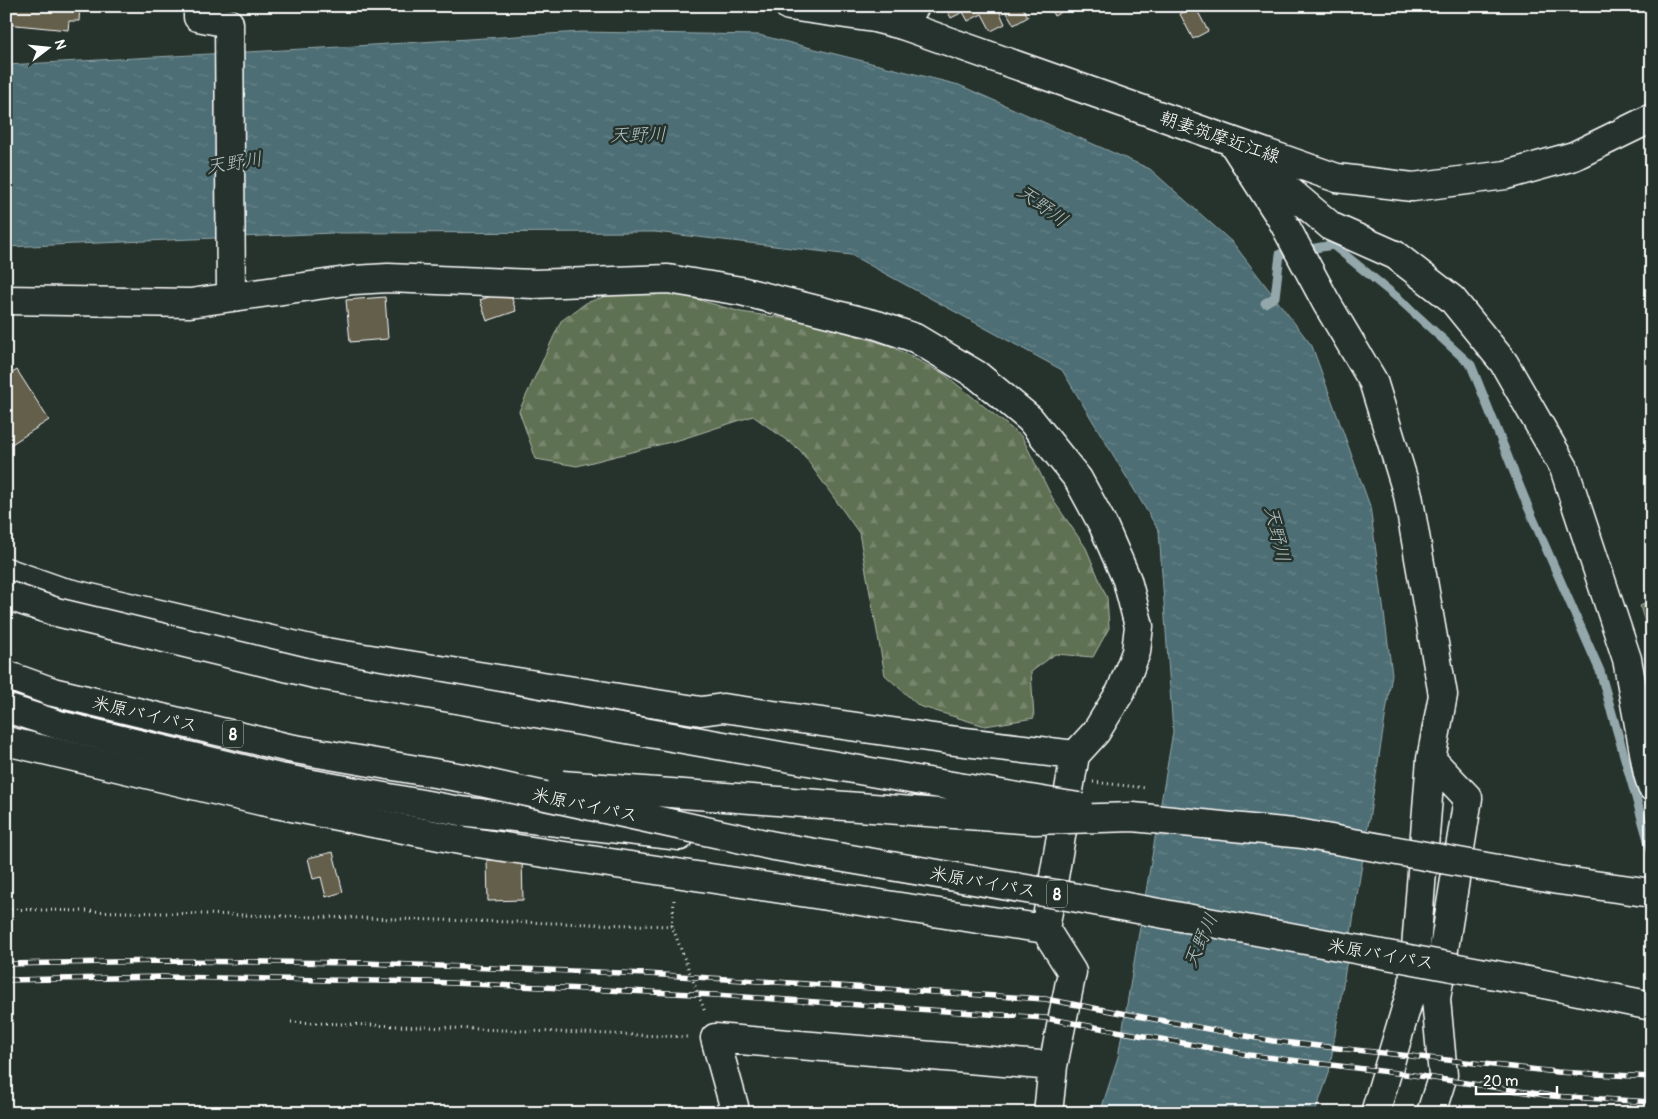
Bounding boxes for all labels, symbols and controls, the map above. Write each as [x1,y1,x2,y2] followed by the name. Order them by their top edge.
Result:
[22,22,72,72] north arrow
[51,38,69,51] text: N
[1157,106,1283,169] street label: 朝妻筑摩近江線
[609,123,667,147] water label: 天野川
[204,147,264,179] water label: 天野川
[1012,179,1073,232] water label: 天野川
[1259,504,1295,565] water label: 天野川
[90,691,200,738] street label: 米原バイパス
[223,721,243,748] road number: 8
[530,783,640,828] street label: 米原バイパス
[928,862,1038,903] street label: 米原バイパス
[1047,881,1067,908] road number: 8
[1178,909,1223,971] water label: 天野川
[1326,934,1436,975] street label: 米原バイパス
[1476,1064,1557,1096] scale bar
[1483,1072,1518,1091] text: 20 m

